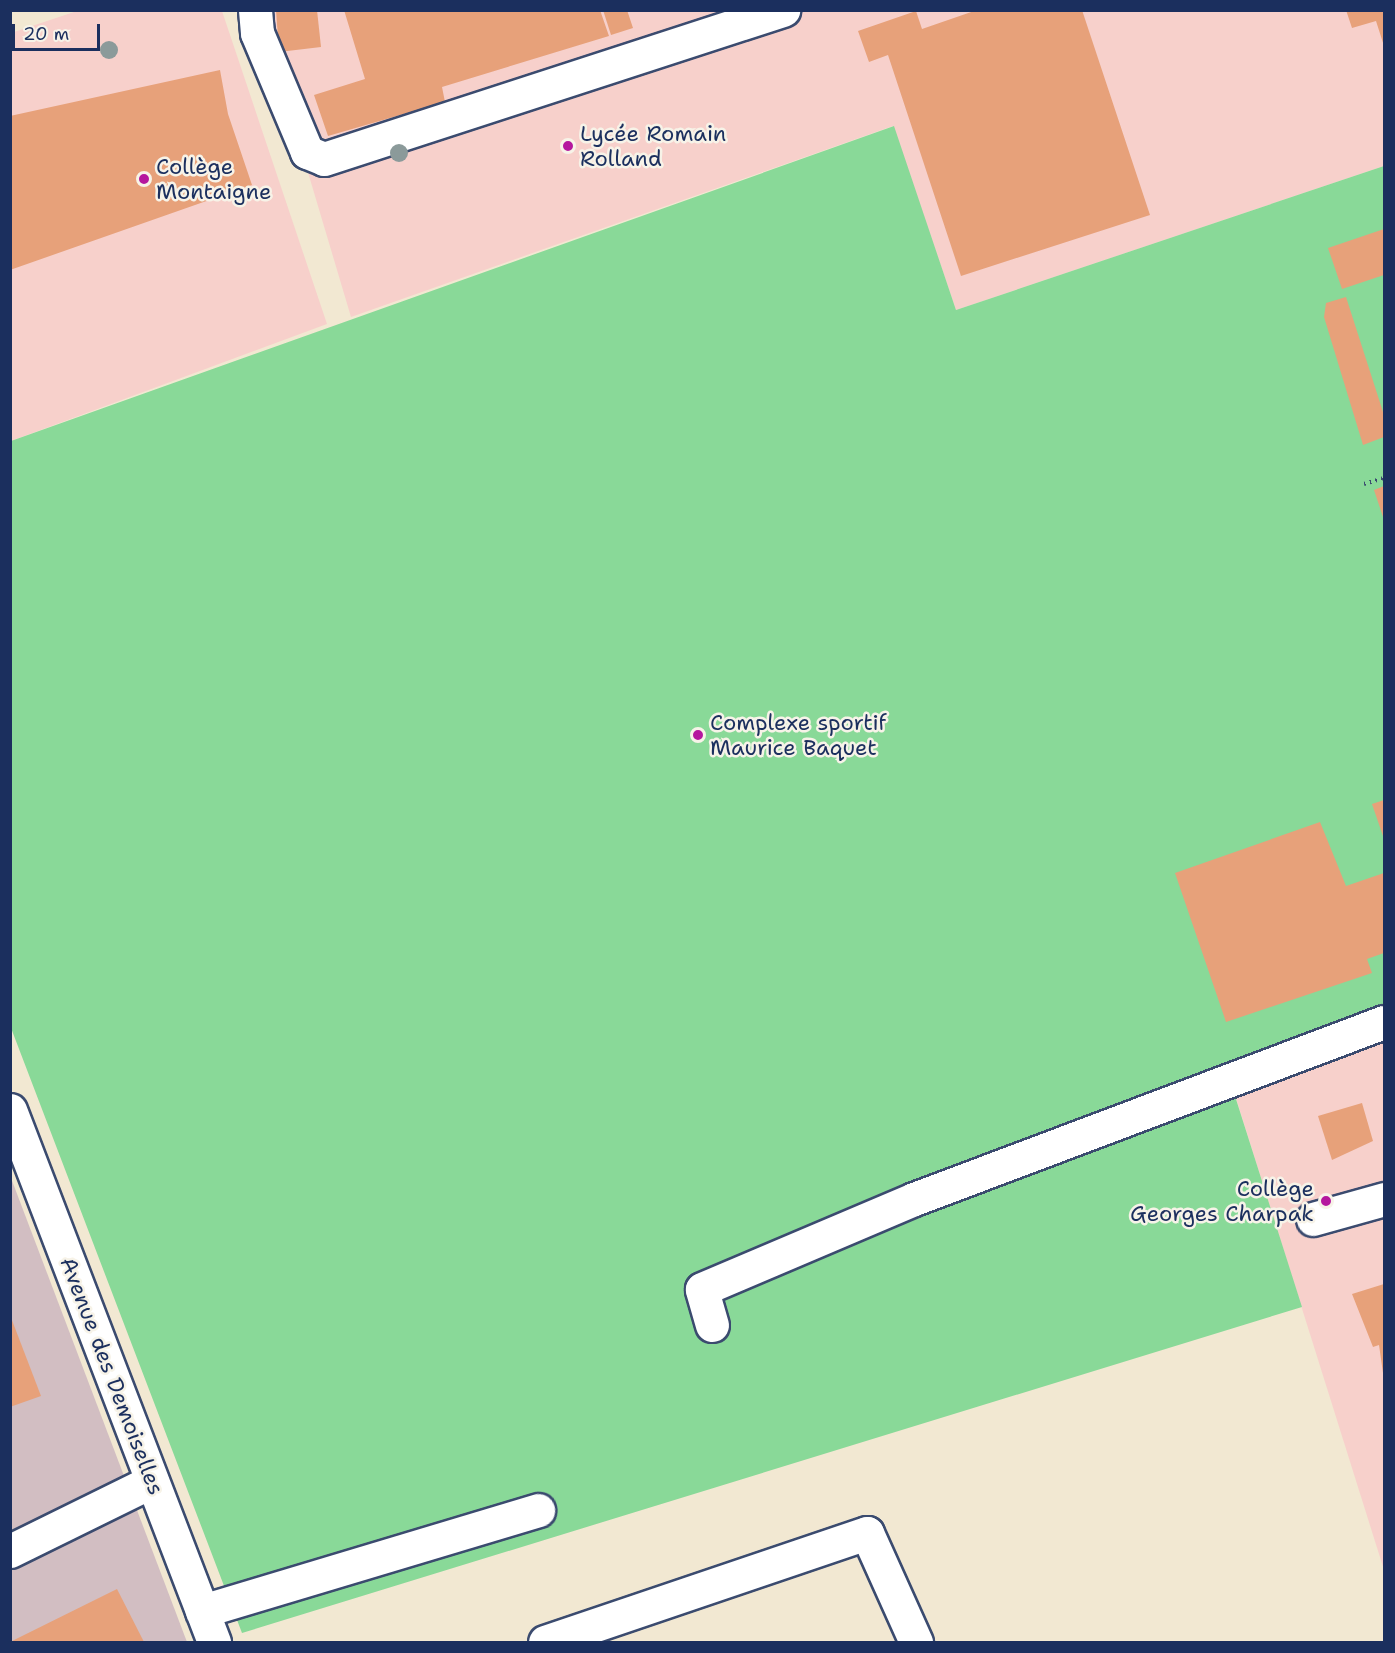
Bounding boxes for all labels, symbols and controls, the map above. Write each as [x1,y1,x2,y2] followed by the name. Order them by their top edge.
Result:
[15,12,104,50] scale bar
[23,22,69,46] text: 20 m
[580,120,726,172] place label: Lycée Romain Rolland
[561,139,575,153] marker: Lycée Romain Rolland
[156,153,271,204] place label: Collège Montaigne
[137,172,151,186] marker: Collège Montaigne
[710,709,887,760] place label: Complexe sportif Maurice Baquet
[691,728,705,742] marker: Complexe sportif Maurice Baquet
[1130,1175,1314,1226] place label: Collège Georges Charpak
[1319,1194,1333,1208] marker: Collège Georges Charpak
[54,1253,170,1499] street label: Avenue des Demoiselles

